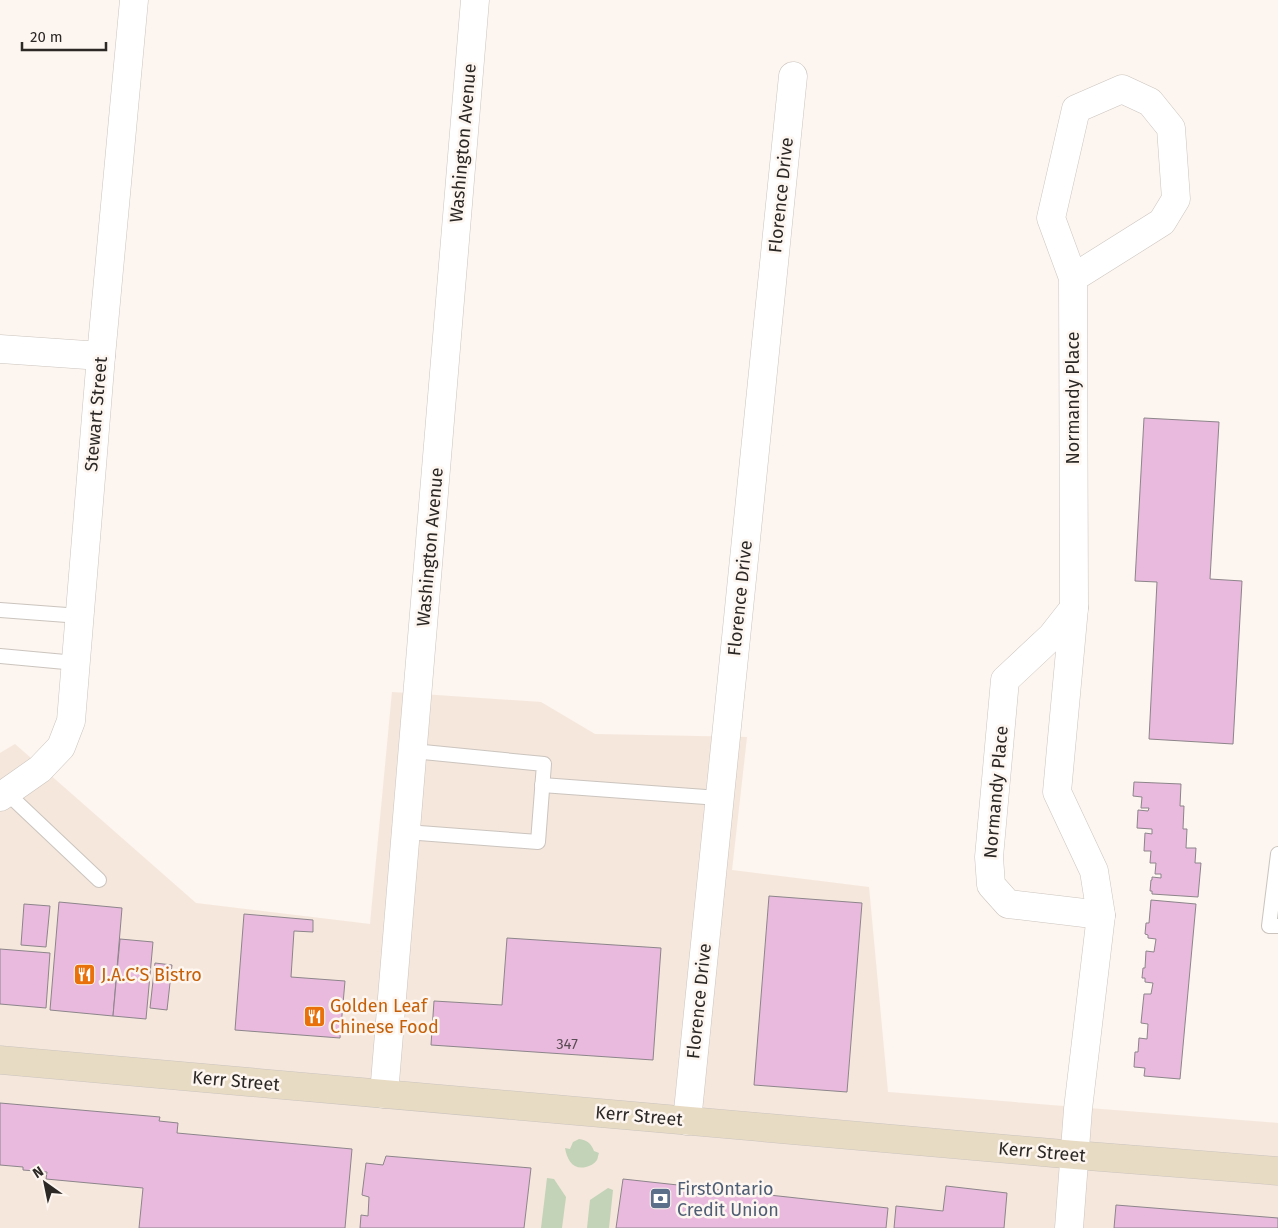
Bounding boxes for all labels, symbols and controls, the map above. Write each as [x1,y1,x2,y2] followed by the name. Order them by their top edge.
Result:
[22,20,106,52] scale bar
[30,28,63,46] text: 20 m
[445,63,481,223] street label: Washington Avenue
[764,136,798,254] street label: Florence Drive
[1062,331,1084,465] street label: Normandy Place
[80,355,112,472] street label: Stewart Street
[412,467,448,627] street label: Washington Avenue
[723,539,757,657] street label: Florence Drive
[979,725,1013,859] street label: Normandy Place
[682,942,716,1060] street label: Florence Drive
[73,963,97,987] restaurant icon: J.A.C’S Bistro
[101,964,202,986] place label: J.A.C’S Bistro
[330,995,439,1038] place label: Golden Leaf Chinese Food
[302,1004,326,1028] restaurant icon: Golden Leaf Chinese Food
[556,1035,578,1053] house number: 347
[191,1066,281,1096] street label: Kerr Street
[594,1101,684,1131] street label: Kerr Street
[997,1137,1087,1167] street label: Kerr Street
[20,1158,70,1208] north arrow
[30,1163,47,1182] text: N
[677,1178,779,1221] place label: FirstOntario Credit Union
[649,1187,673,1211] bank icon: FirstOntario Credit Union

